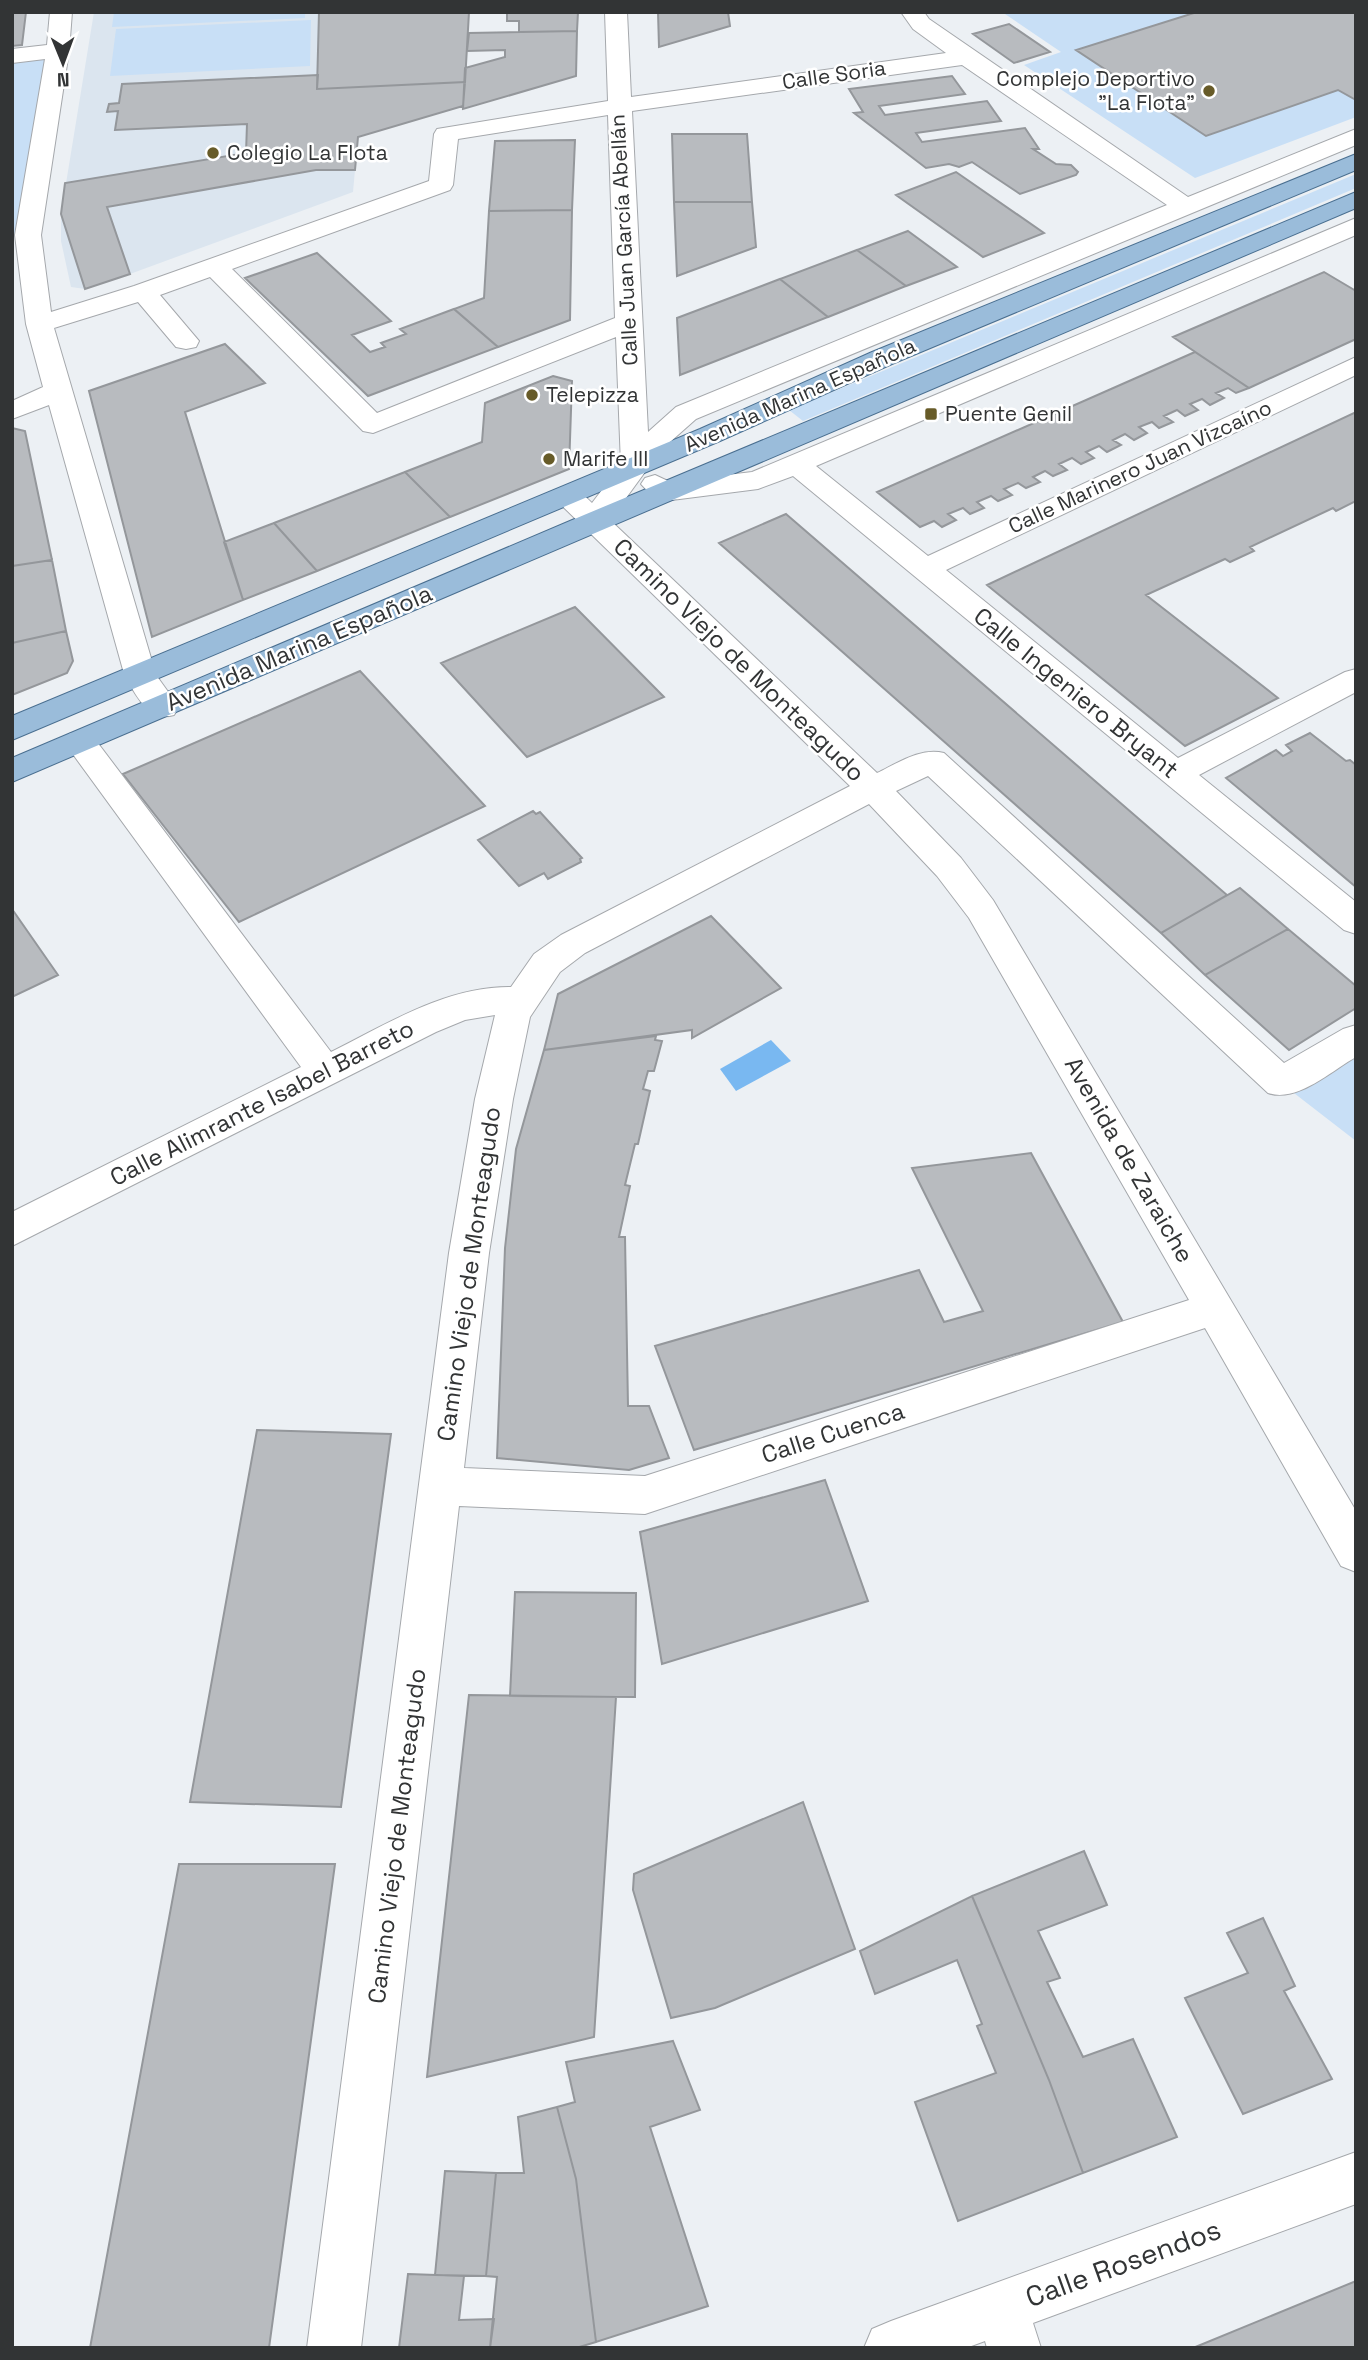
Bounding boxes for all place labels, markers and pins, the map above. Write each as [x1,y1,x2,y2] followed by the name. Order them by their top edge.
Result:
[996,65,1195,116] place label: Complejo Deportivo "La Flota"
[1201,83,1217,99] marker: Complejo Deportivo "La Flota"
[227,139,388,166] place label: Colegio La Flota
[205,145,221,161] marker: Colegio La Flota
[546,381,639,408] place label: Telepizza
[524,387,540,403] marker: Telepizza
[945,400,1072,427] place label: Puente Genil
[923,406,939,422] marker: Puente Genil
[563,445,648,472] place label: Marife III
[541,451,557,467] marker: Marife III

